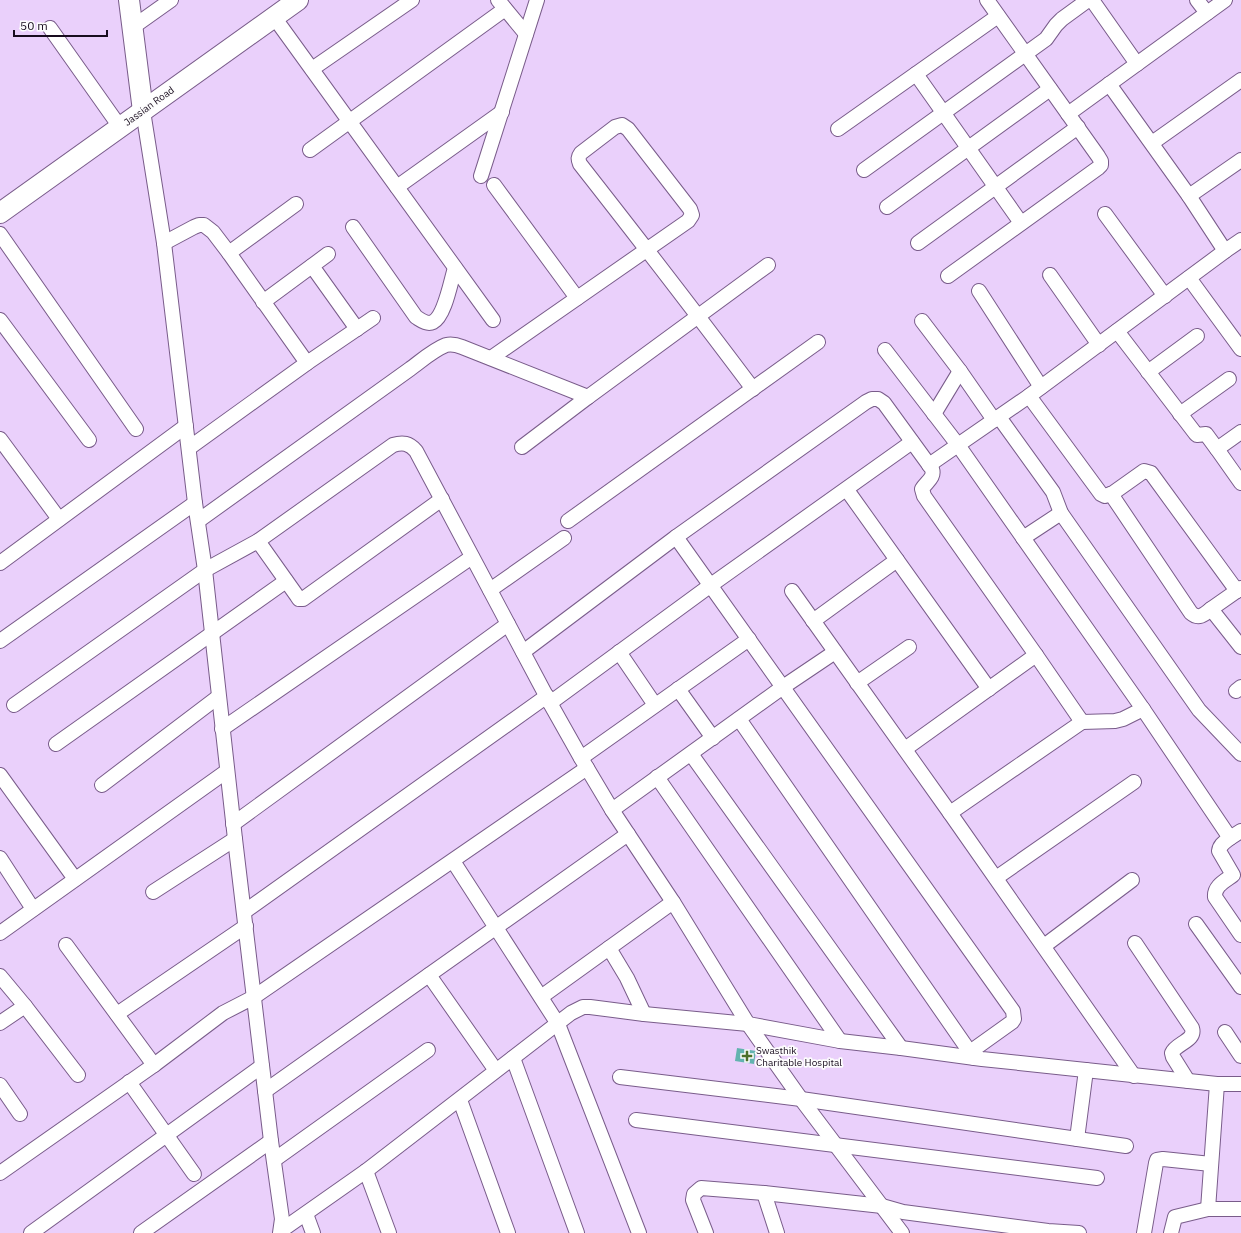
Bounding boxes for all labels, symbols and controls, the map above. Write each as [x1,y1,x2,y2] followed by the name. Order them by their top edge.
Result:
[14,12,107,38] scale bar
[20,18,48,33] text: 50 m
[121,83,177,129] street label: Jassian Road
[756,1044,842,1069] place label: Swasthik Charitable Hospital
[741,1050,753,1062] marker: Swasthik Charitable Hospital

